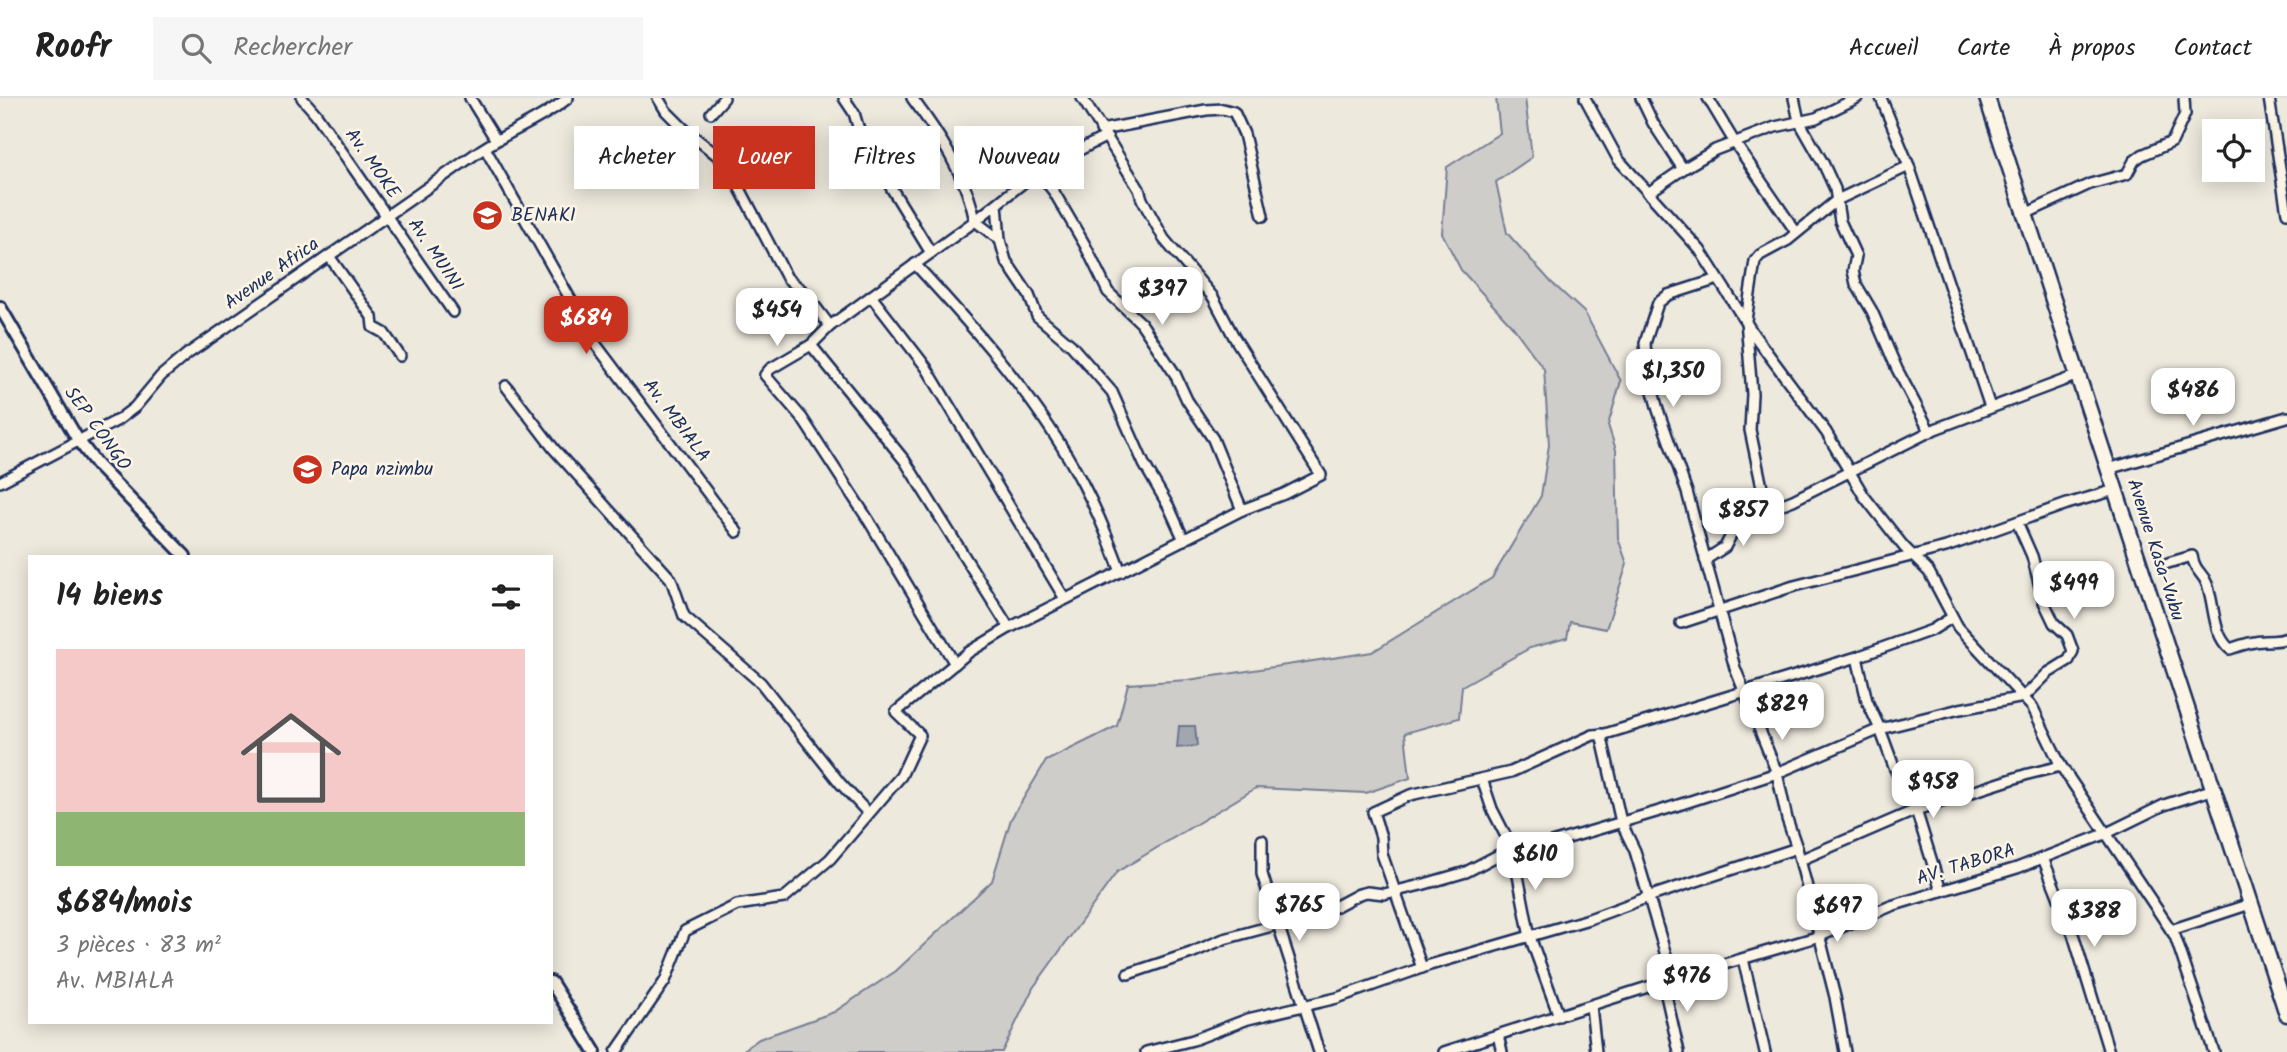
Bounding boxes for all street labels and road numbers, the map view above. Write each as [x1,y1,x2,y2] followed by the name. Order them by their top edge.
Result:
[337,122,408,206] street label: Av. MOKE
[399,212,471,298] street label: Av. MUINI
[218,230,326,318] street label: Avenue Africa
[634,373,718,469] street label: Av. MBIALA
[56,380,138,478] street label: SEP CONGO
[2118,475,2192,625] street label: Avenue Kasa-Vubu
[1913,836,2019,894] street label: AV. TABORA

